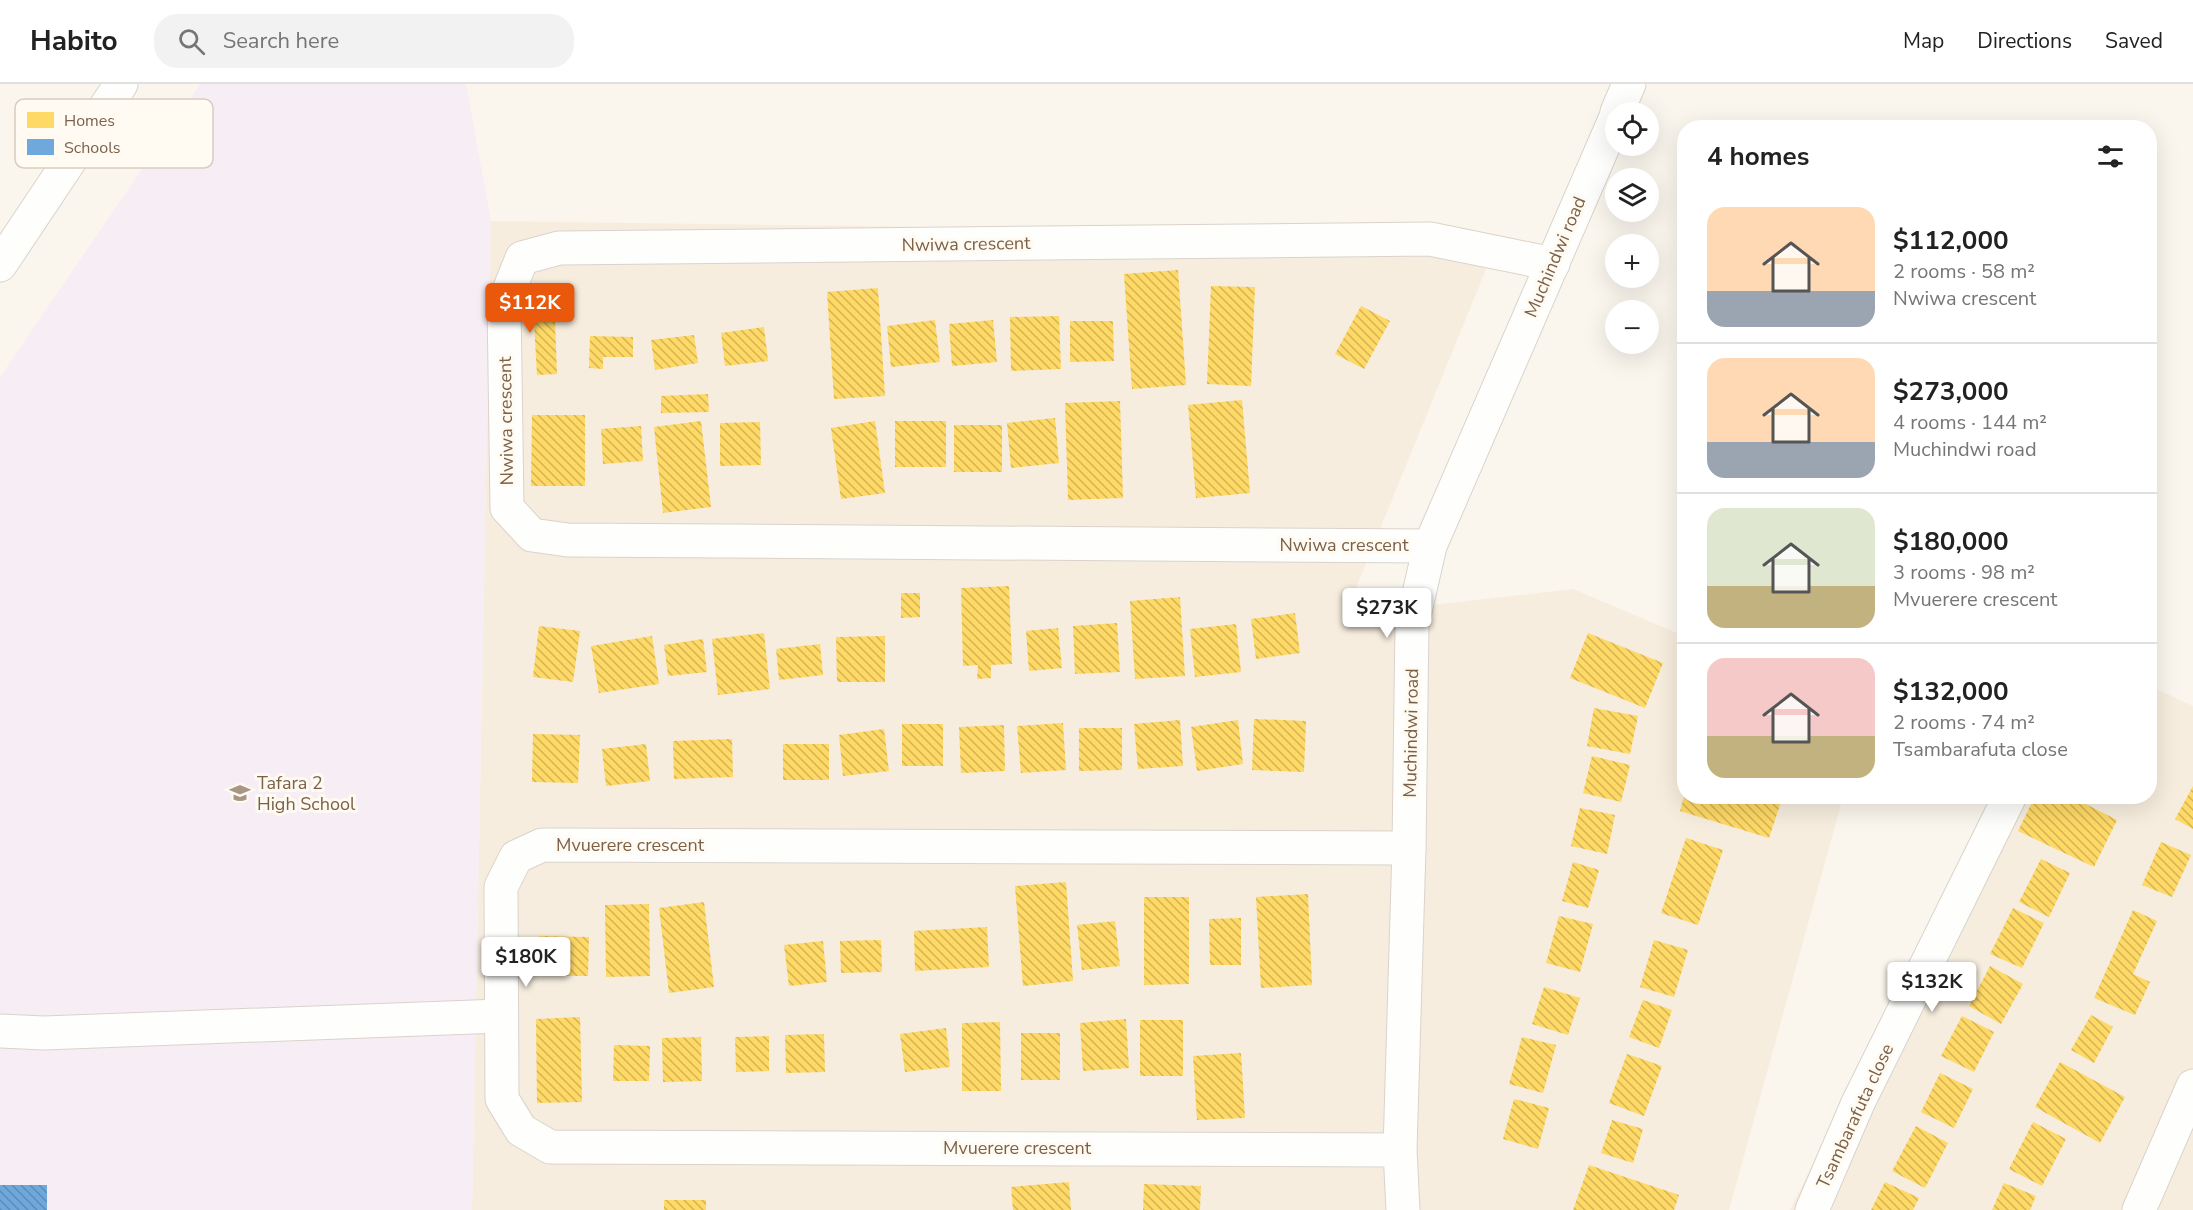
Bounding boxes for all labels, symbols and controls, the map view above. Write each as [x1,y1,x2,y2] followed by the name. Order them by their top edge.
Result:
[154,14,574,68] search box
[30,22,118,60] text: Habito
[175,25,208,58] icon: search
[223,26,339,56] text: Search here
[1903,27,1944,55] text: Map
[1977,27,2072,55] text: Directions
[2105,27,2163,55] text: Saved
[15,99,213,168] legend
[1605,102,1659,354] map controls
[1605,102,1659,156] button: locate
[64,110,115,132] text: Homes
[64,137,120,159] text: Schools
[1707,139,1809,174] text: 4 homes
[2094,140,2127,173] icon: filters
[1605,168,1659,222] button: layers
[1519,193,1591,321] street label: Muchindwi road
[1893,223,2009,258] text: $112,000
[901,231,1031,257] street label: Nwiwa crescent
[1755,231,1827,303] icon: home
[1605,234,1659,288] button: +
[1893,258,2035,285] text: 2 rooms · 58 m²
[488,283,572,334] pin: $112K
[1893,285,2036,312] text: Nwiwa crescent
[499,289,561,316] text: $112K
[1605,300,1659,354] button: −
[493,356,519,486] street label: Nwiwa crescent
[1893,374,2009,409] text: $273,000
[1755,382,1827,454] icon: home
[1893,409,2047,436] text: 4 rooms · 144 m²
[1893,436,2037,463] text: Muchindwi road
[1893,524,2009,559] text: $180,000
[1755,532,1827,604] icon: home
[1280,533,1409,557] street label: Nwiwa crescent
[1893,559,2035,586] text: 3 rooms · 98 m²
[1893,586,2057,613] text: Mvuerere crescent
[1345,588,1429,639] pin: $273K
[1356,594,1418,621] text: $273K
[1398,668,1424,798] street label: Muchindwi road
[1893,674,2009,709] text: $132,000
[1755,682,1827,754] icon: home
[1893,709,2035,736] text: 2 rooms · 74 m²
[1893,736,2068,763] text: Tsambarafuta close
[257,771,356,816] place label: Tafara 2 High School
[228,781,252,805] school or university icon: Tafara 2 High School
[556,833,705,857] street label: Mvuerere crescent
[484,937,568,988] pin: $180K
[495,943,557,970] text: $180K
[1890,962,1974,1013] pin: $132K
[1901,968,1963,995] text: $132K
[1811,1040,1899,1192] street label: Tsambarafuta close
[943,1136,1092,1160] street label: Mvuerere crescent

